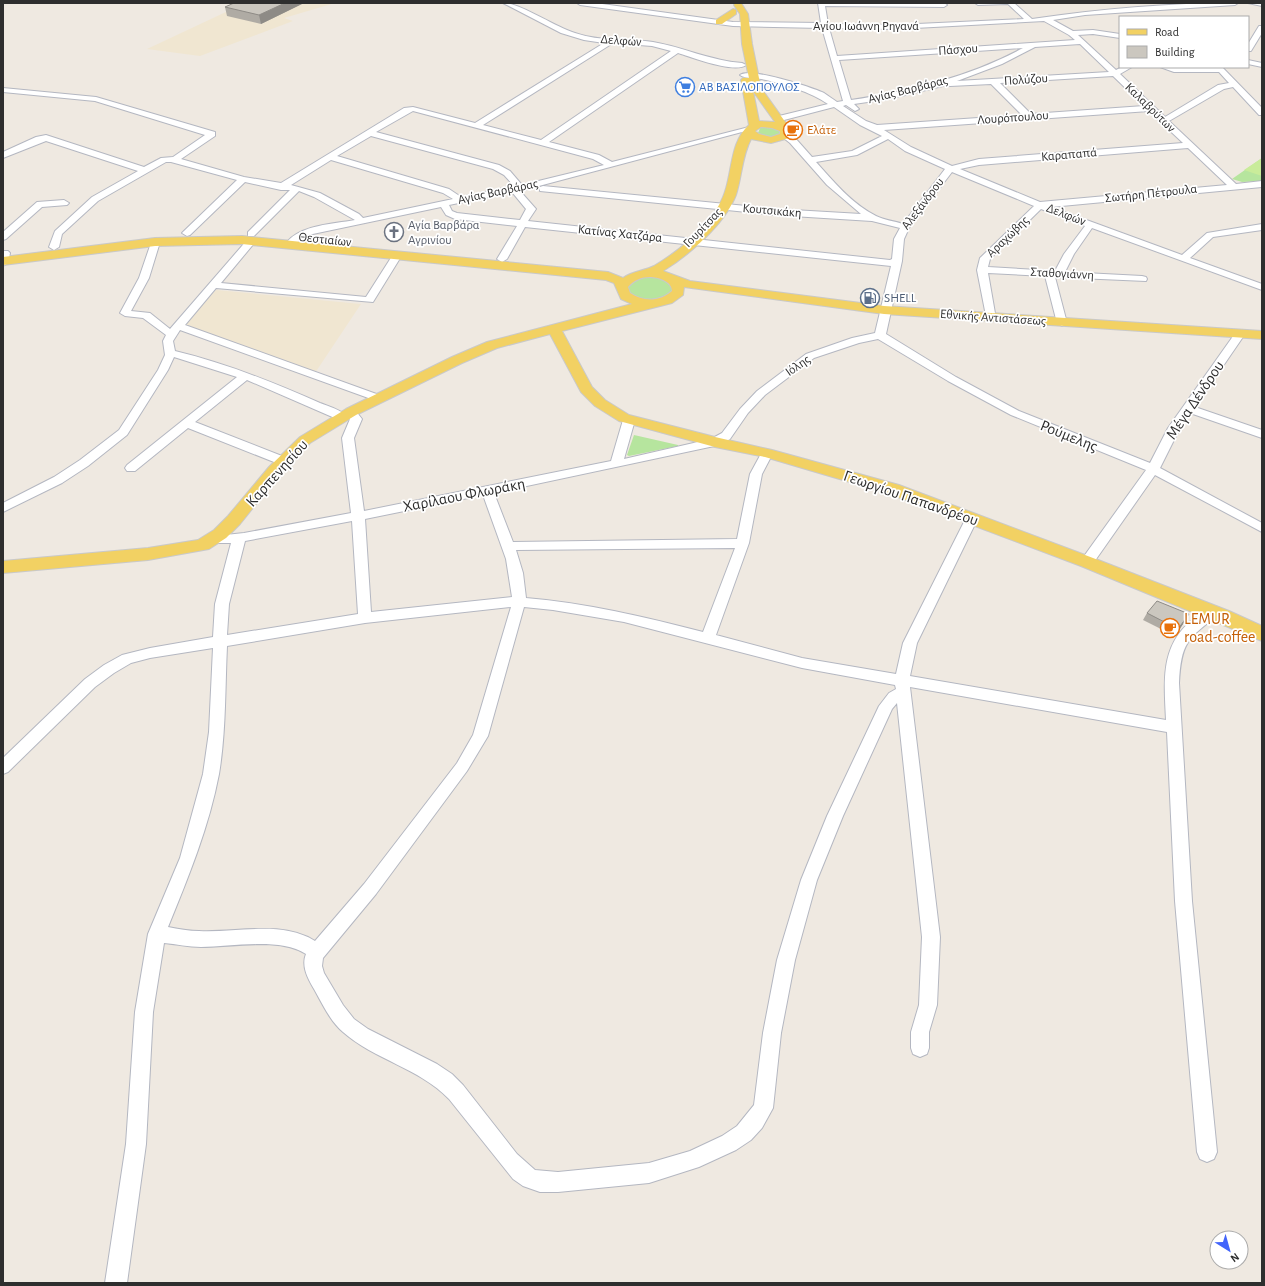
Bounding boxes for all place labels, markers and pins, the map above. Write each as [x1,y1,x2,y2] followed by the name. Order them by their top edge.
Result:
[674,76,696,98] supermarket icon: ΑΒ ΒΑΣΙΛΟΠΟΥΛΟΣ
[699,81,800,94] place label: ΑΒ ΒΑΣΙΛΟΠΟΥΛΟΣ
[782,119,804,141] cafe icon: Ελάτε
[807,124,837,137] place label: Ελάτε
[408,219,480,247] place label: Αγία Βαρβάρα Αγρινίου
[383,221,405,243] church icon: Αγία Βαρβάρα Αγρινίου
[859,287,881,309] fuel station icon: SHELL
[884,292,917,305] place label: SHELL
[1184,611,1255,645] place label: LEMUR road-coffee
[1159,617,1181,639] cafe icon: LEMUR road-coffee

